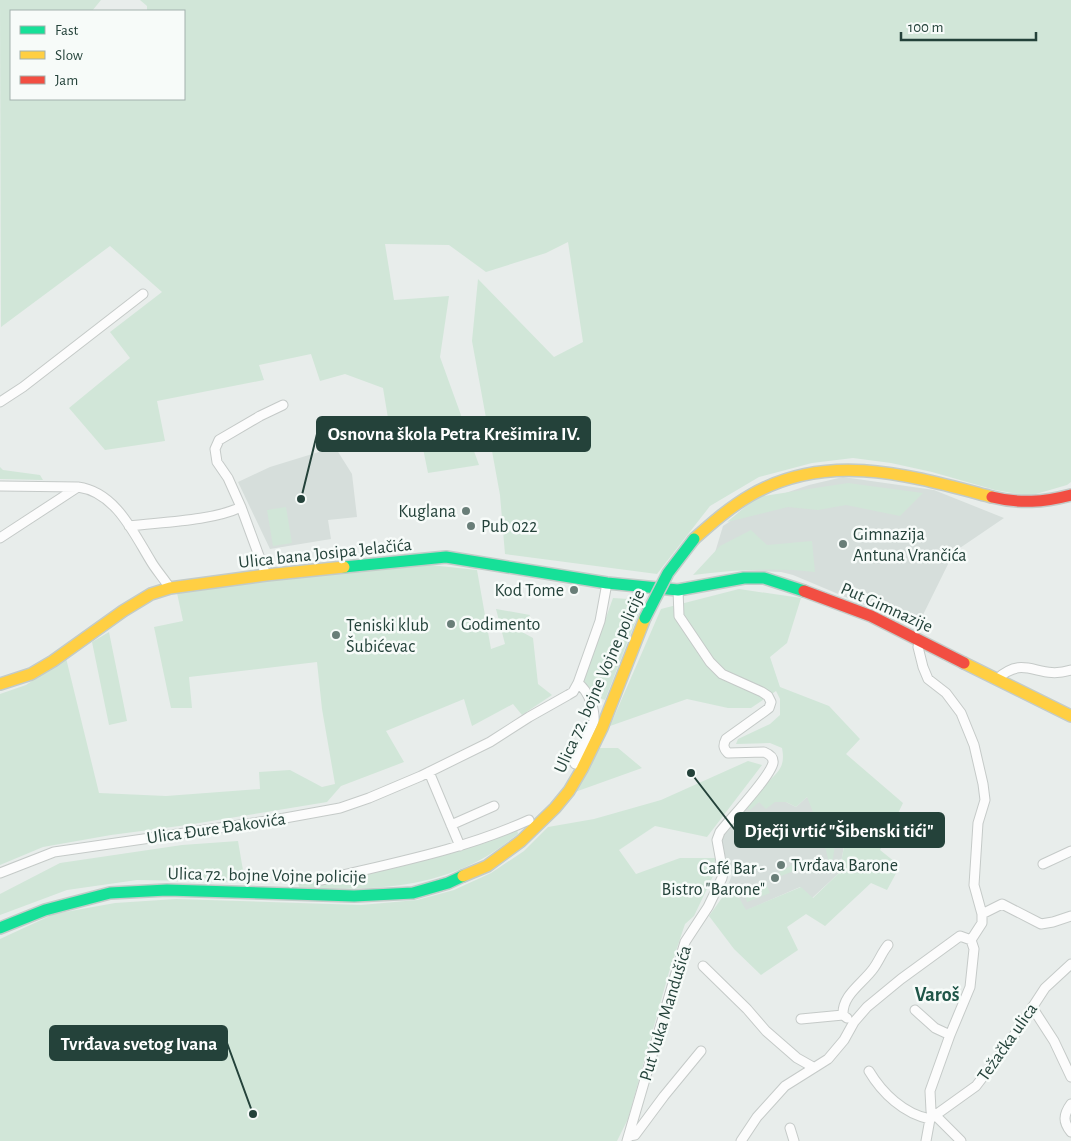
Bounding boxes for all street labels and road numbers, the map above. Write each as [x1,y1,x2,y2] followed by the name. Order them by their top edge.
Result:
[238,536,413,572] street label: Ulica bana Josipa Jelačića
[838,580,935,636] street label: Put Gimnazije
[551,587,649,776] street label: Ulica 72. bojne Vojne policije
[146,810,287,848] street label: Ulica Đure Đakovića
[167,865,367,887] street label: Ulica 72. bojne Vojne policije
[637,943,695,1083] street label: Put Vuka Mandušića
[974,1000,1041,1085] street label: Težačka ulica

